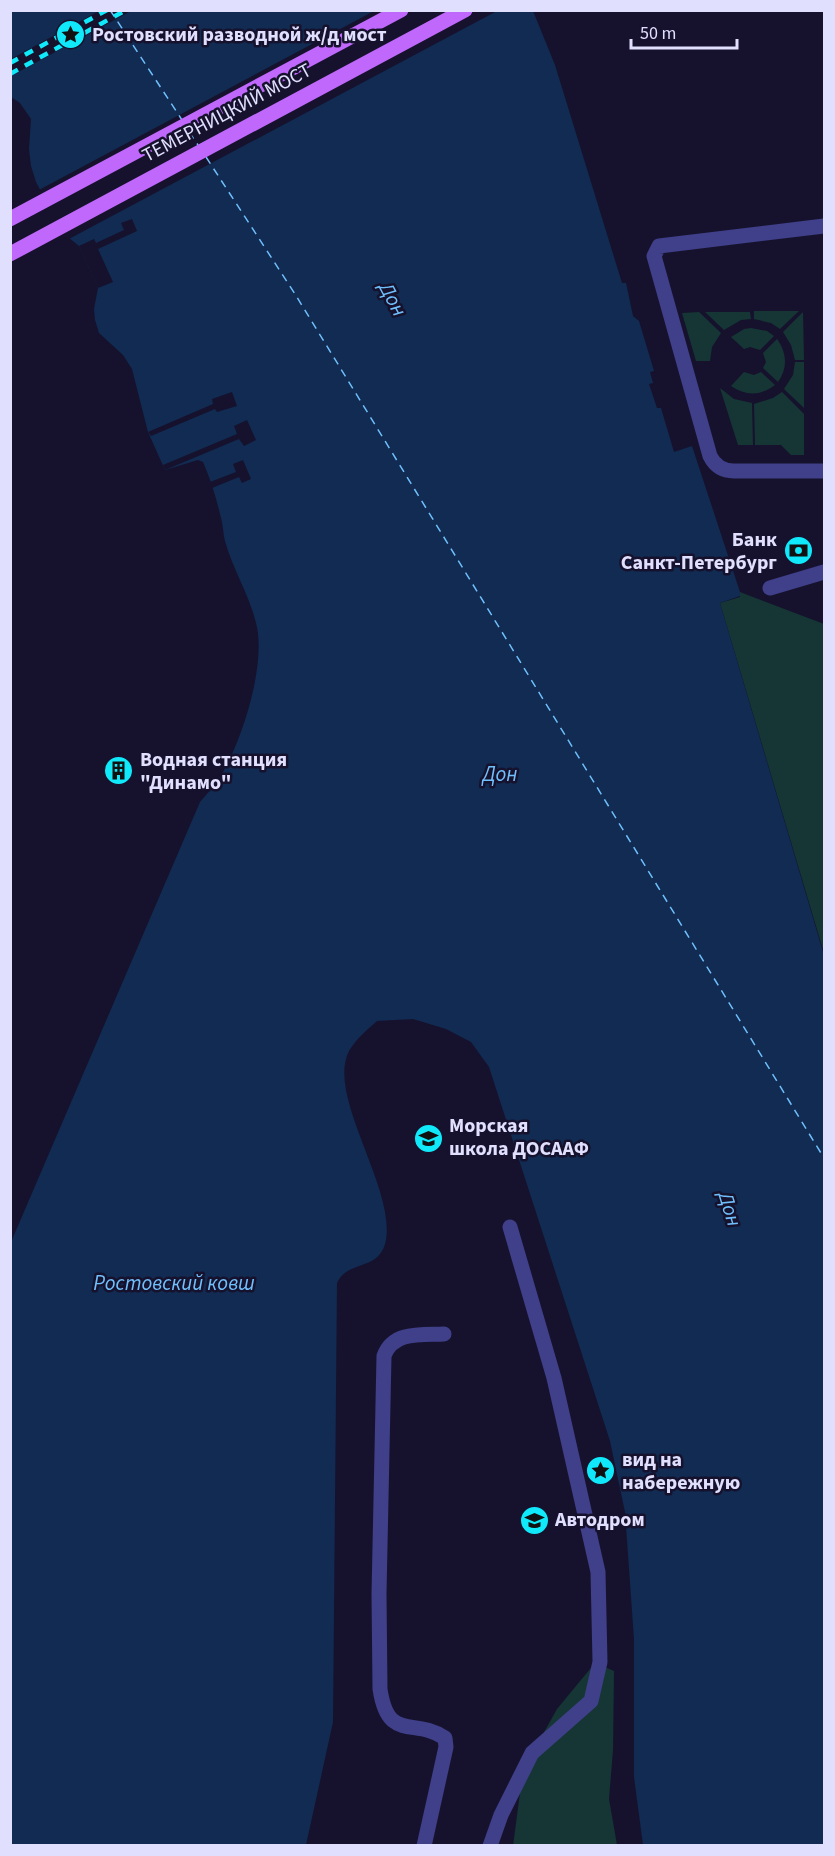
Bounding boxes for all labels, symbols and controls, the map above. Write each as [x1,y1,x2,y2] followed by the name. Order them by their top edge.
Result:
[631,12,738,50] scale bar
[55,19,87,51] place icon: Ростовский разводной ж/д мост
[92,21,387,49] place label: Ростовский разводной ж/д мост
[640,21,676,46] text: 50 m
[137,56,317,169] street label: ТЕМЕРНИЦКИЙ МОСТ
[371,275,414,322] water label: Дон
[621,526,777,577] place label: Банк Санкт-Петербург
[782,535,814,567] bank icon: Банк Санкт-Петербург
[140,746,287,797] place label: Водная станция "Динамо"
[103,755,135,787] building icon: Водная станция "Динамо"
[480,759,518,789] water label: Дон
[449,1112,589,1163] place label: Морская школа ДОСААФ
[412,1122,444,1154] school or university icon: Морская школа ДОСААФ
[710,1186,749,1230] water label: Дон
[93,1268,255,1298] water label: Ростовский ковш
[622,1446,740,1497] place label: вид на набережную
[585,1455,617,1487] place icon: вид на набережную
[518,1504,550,1536] school or university icon: Автодром
[554,1506,645,1534] place label: Автодром

